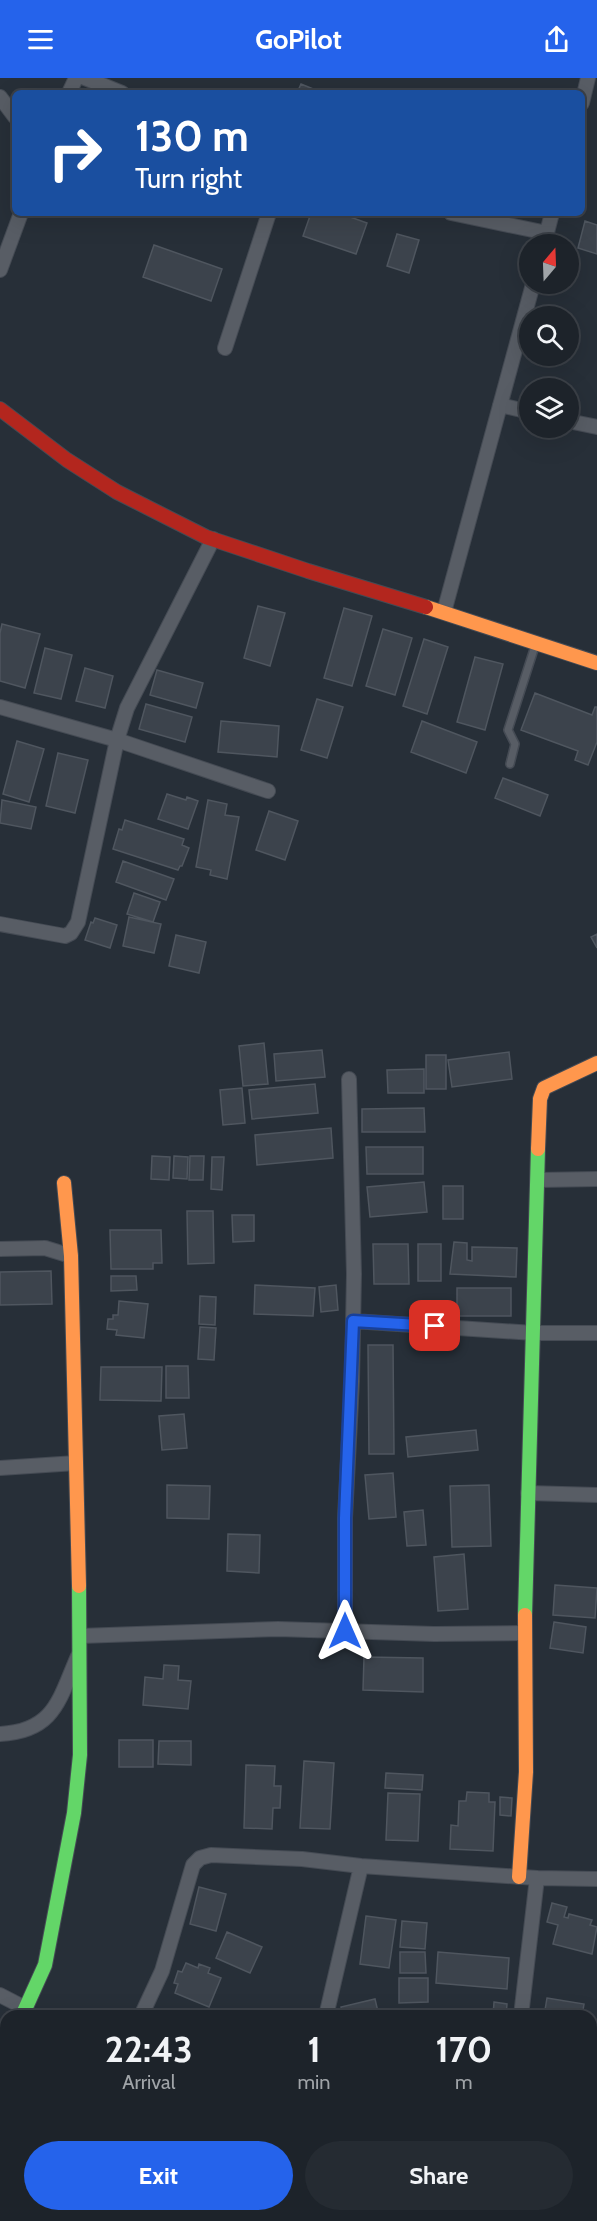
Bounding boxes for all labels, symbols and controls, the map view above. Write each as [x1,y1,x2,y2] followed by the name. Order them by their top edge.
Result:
[24,23,57,56] icon: menu
[255,23,342,56] text: GoPilot
[540,23,573,56] icon: share
[135,110,249,162] text: 130 m
[36,114,114,192] icon: right
[135,162,242,195] text: Turn right
[519,234,579,294] north arrow
[519,234,579,438] map controls
[519,306,579,366] button: search
[519,378,579,438] button: layers
[409,1300,460,1351] pin
[418,1309,451,1342] icon: arrive
[313,1599,377,1663] position arrow
[105,2027,193,2071] text: 22:43
[307,2027,321,2071] text: 1
[435,2027,492,2071] text: 170
[122,2070,175,2094] text: Arrival
[298,2070,331,2094] text: min
[455,2070,473,2094] text: m
[24,2141,293,2210] button: Exit
[305,2141,573,2210] button: Share

